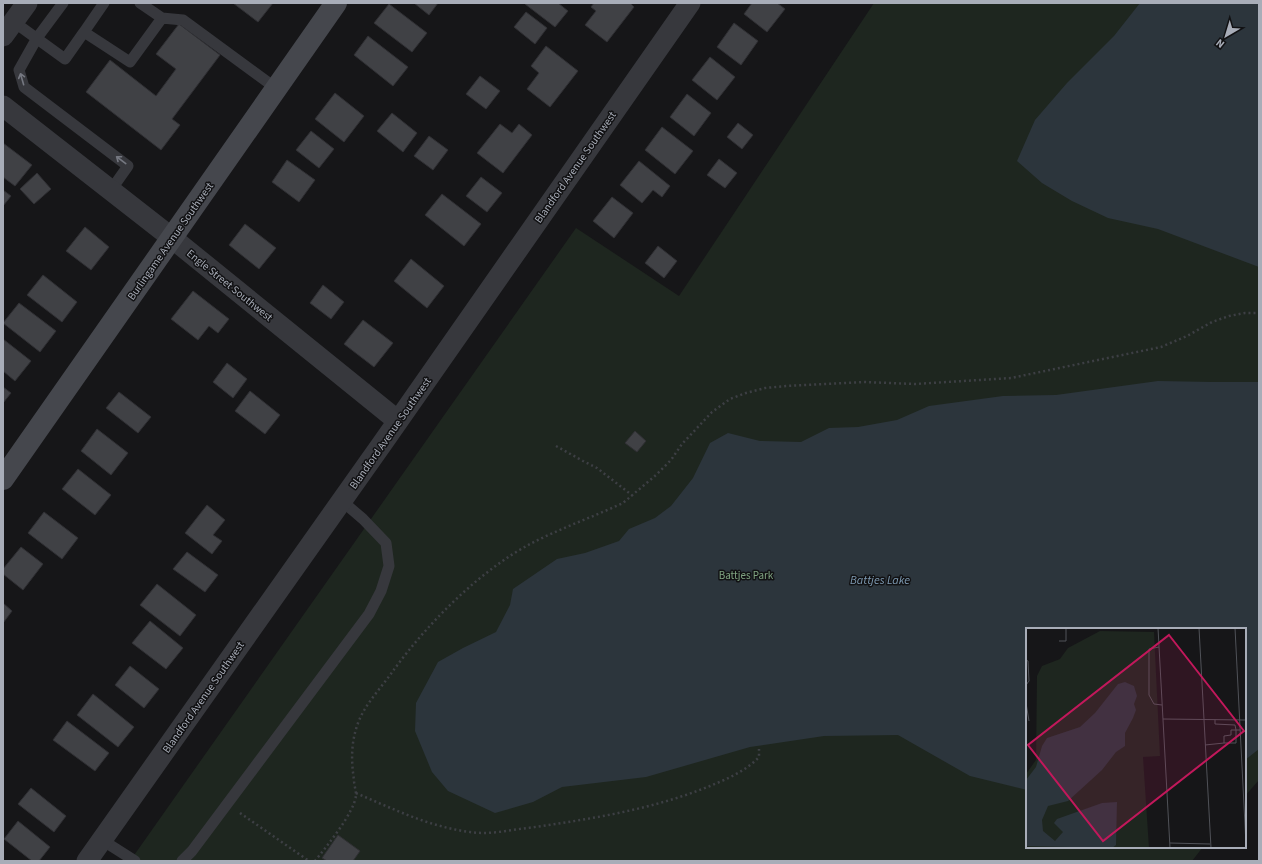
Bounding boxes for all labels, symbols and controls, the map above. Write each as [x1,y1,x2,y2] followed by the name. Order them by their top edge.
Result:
[1206,16,1246,56] north arrow
[1213,35,1228,52] text: N
[18,73,25,86] one-way arrow
[531,108,620,226] street label: Blandford Avenue Southwest
[116,156,127,165] one-way arrow
[124,179,217,303] street label: Burlingame Avenue Southwest
[184,246,276,325] street label: Engle Street Southwest
[346,374,435,492] street label: Blandford Avenue Southwest
[719,568,774,583] park label: Battjes Park
[850,572,910,589] water label: Battjes Lake
[1026,628,1246,848] inset map
[159,638,248,756] street label: Blandford Avenue Southwest

